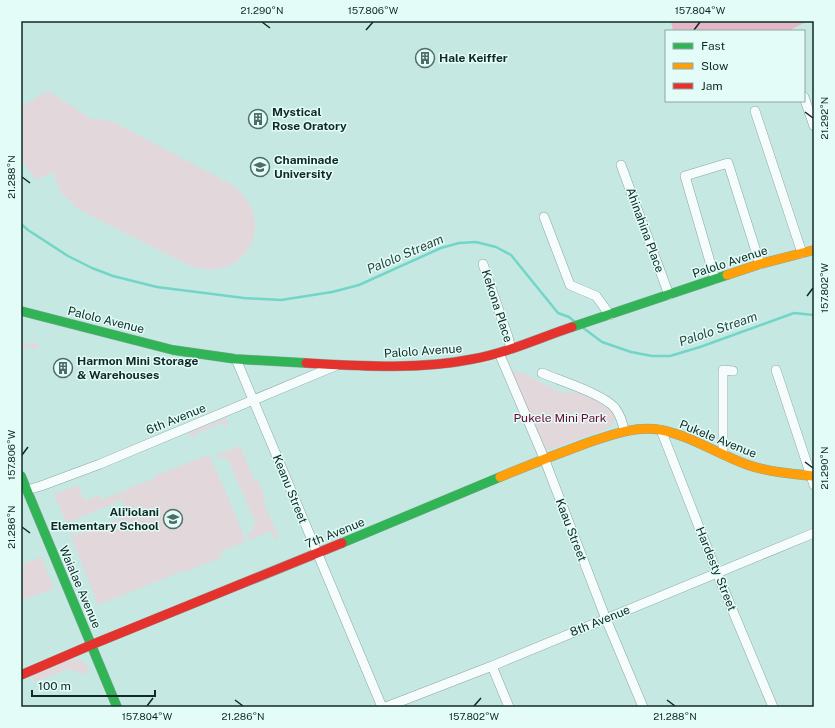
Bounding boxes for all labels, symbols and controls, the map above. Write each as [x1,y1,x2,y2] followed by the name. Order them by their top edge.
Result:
[241,4,283,16] text: 21.290°N
[348,4,399,16] text: 157.806°W
[675,4,726,16] text: 157.804°W
[665,30,805,102] legend
[701,39,726,53] text: Fast
[414,47,436,69] building icon: Hale Keiffer
[439,51,508,65] place label: Hale Keiffer
[701,59,729,73] text: Slow
[701,79,723,93] text: Jam
[818,97,830,139] text: 21.292°N
[272,105,347,133] place label: Mystical Rose Oratory
[247,108,269,130] building icon: Mystical Rose Oratory
[274,153,339,181] place label: Chaminade University
[5,155,17,199] text: 21.288°N
[249,156,271,178] school or university icon: Chaminade University
[623,186,667,275] street label: Ahinahina Place
[364,231,446,277] water label: Palolo Stream
[691,243,770,281] street label: Palolo Avenue
[818,262,830,313] text: 157.802°W
[479,268,515,344] street label: Kekona Place
[66,304,146,336] street label: Palolo Avenue
[677,309,759,349] water label: Palolo Stream
[383,341,463,361] street label: Palolo Avenue
[77,354,199,382] place label: Harmon Mini Storage & Warehouses
[52,357,74,379] building icon: Harmon Mini Storage & Warehouses
[144,401,208,437] street label: 6th Avenue
[514,411,607,425] park label: Pukele Mini Park
[677,417,759,461] street label: Pukele Avenue
[5,429,17,480] text: 157.806°W
[818,447,830,489] text: 21.290°N
[270,453,310,526] street label: Keanu Street
[553,497,590,564] street label: Kaau Street
[5,505,17,549] text: 21.286°N
[51,505,159,533] place label: Ali'iolani Elementary School
[162,508,184,530] school or university icon: Ali'iolani Elementary School
[303,515,367,551] street label: 7th Avenue
[693,525,739,613] street label: Hardesty Street
[56,544,104,631] street label: Waialae Avenue
[568,603,632,639] street label: 8th Avenue
[32,672,155,698] scale bar
[38,679,71,693] text: 100 m
[122,710,173,722] text: 157.804°W
[221,710,265,722] text: 21.286°N
[449,710,500,722] text: 157.802°W
[653,710,697,722] text: 21.288°N

